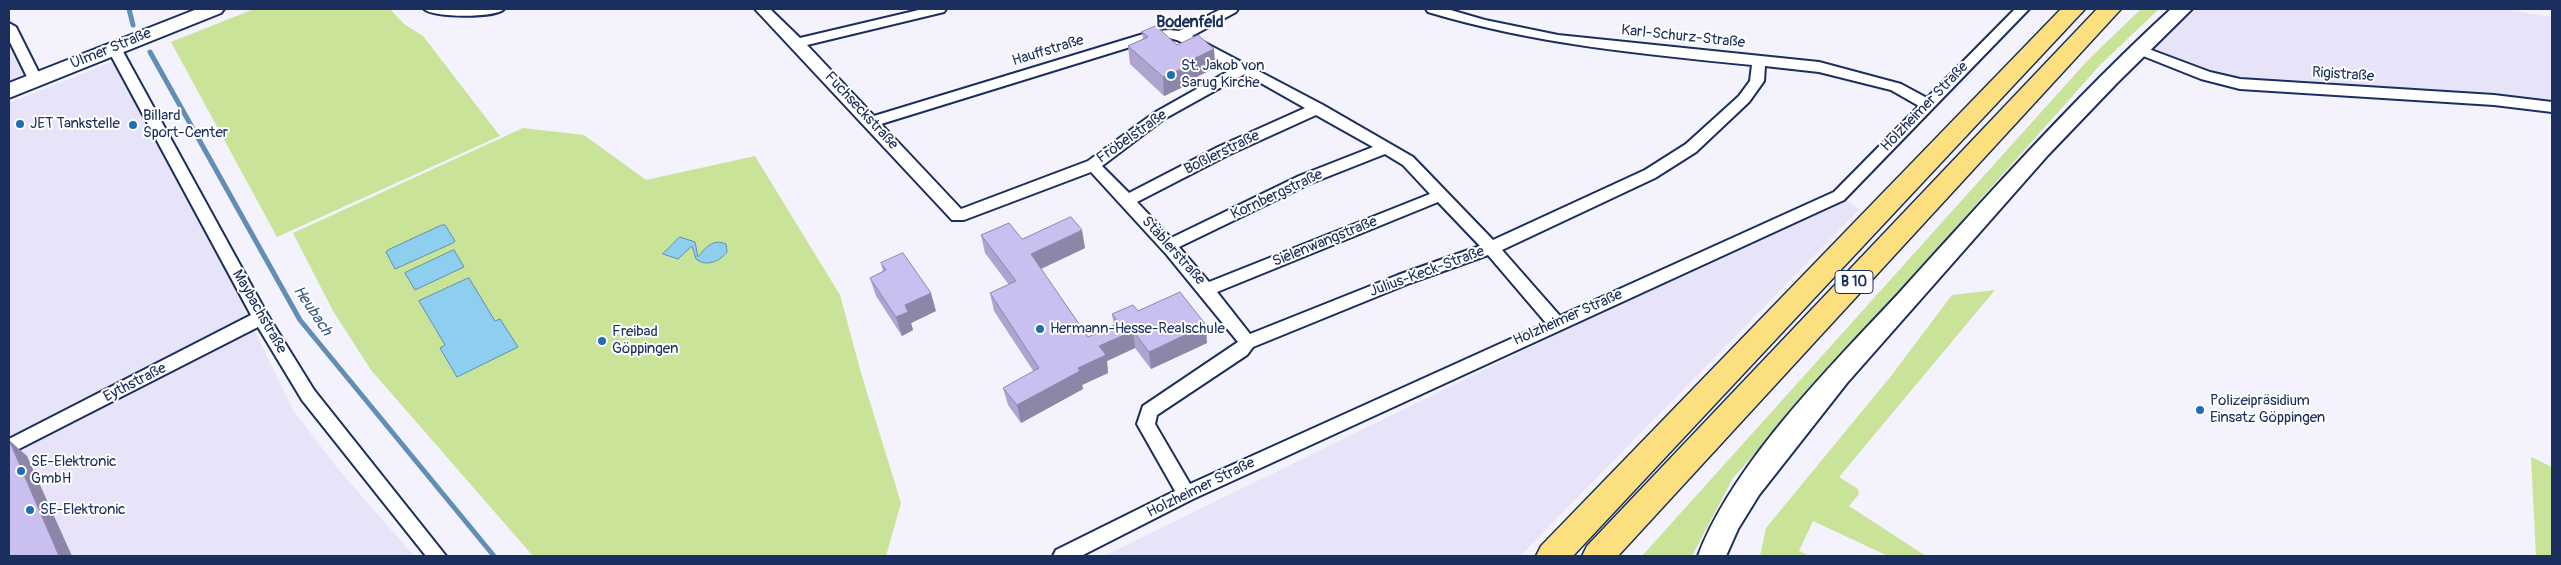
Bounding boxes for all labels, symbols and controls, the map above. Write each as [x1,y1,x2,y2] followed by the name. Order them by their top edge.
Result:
[1156,13,1224,33] district label: Bodenfeld
[1620,22,1746,52] street label: Karl-Schurz-Straße
[68,25,154,73] street label: Ulmer Straße
[1010,32,1086,70] street label: Hauffstraße
[1181,57,1265,92] place label: St. Jakob von Sarug Kirche
[1878,58,1972,156] street label: Holzheimer Straße
[2311,64,2375,86] street label: Rigistraße
[820,68,902,154] street label: Fuchseckstraße
[1165,69,1177,81] marker: St. Jakob von Sarug Kirche
[1093,106,1171,168] street label: Fröbelstraße
[143,107,228,142] place label: Billard Sport-Center
[30,115,120,133] place label: JET Tankstelle
[14,118,26,130] marker: JET Tankstelle
[127,119,139,131] marker: Billard Sport-Center
[1181,127,1263,179] street label: Boßlerstraße
[1228,166,1326,224] street label: Kornbergstraße
[1137,213,1209,289] street label: Stäblerstraße
[1270,213,1380,271] street label: Sielenwangstraße
[1367,243,1487,301] street label: Julius-Keck-Straße
[228,267,290,357] street label: Maybachstraße
[1835,270,1873,294] road number: B 10
[288,282,336,340] water label: Heubach
[1511,286,1625,350] street label: Holzheimer Straße
[1050,320,1225,338] place label: Hermann-Hesse-Realschule
[612,323,678,358] place label: Freibad Göppingen
[1034,323,1046,335] marker: Hermann-Hesse-Realschule
[596,335,608,347] marker: Freibad Göppingen
[101,360,169,406] street label: Eythstraße
[2210,392,2325,427] place label: Polizeipräsidium Einsatz Göppingen
[2194,404,2206,416] marker: Polizeipräsidium Einsatz Göppingen
[31,453,117,488] place label: SE-Elektronic GmbH
[1144,454,1258,522] street label: Holzheimer Straße
[15,465,27,477] marker: SE-Elektronic GmbH
[40,501,126,519] place label: SE-Elektronic
[24,504,36,516] marker: SE-Elektronic

